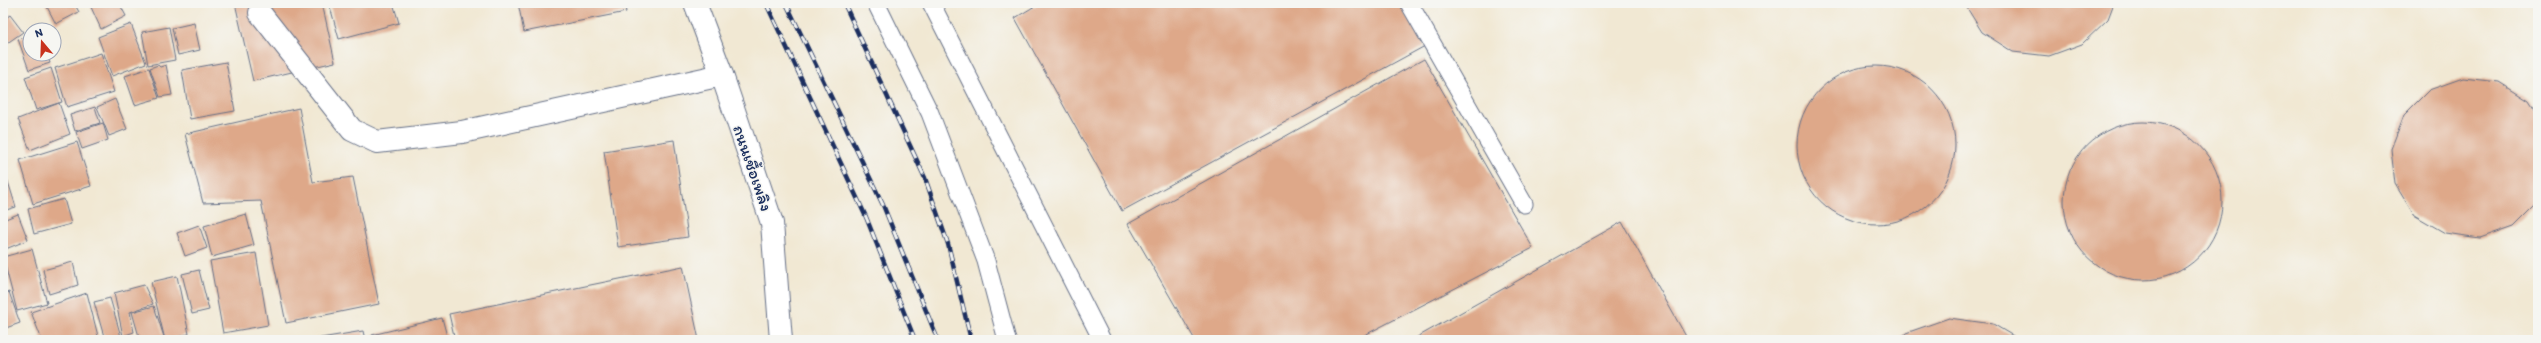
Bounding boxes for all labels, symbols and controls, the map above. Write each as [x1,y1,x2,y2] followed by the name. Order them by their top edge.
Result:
[22,22,62,62] north arrow
[33,26,45,40] text: N
[729,122,777,214] street label: ถนนเชื้อเพลิง

